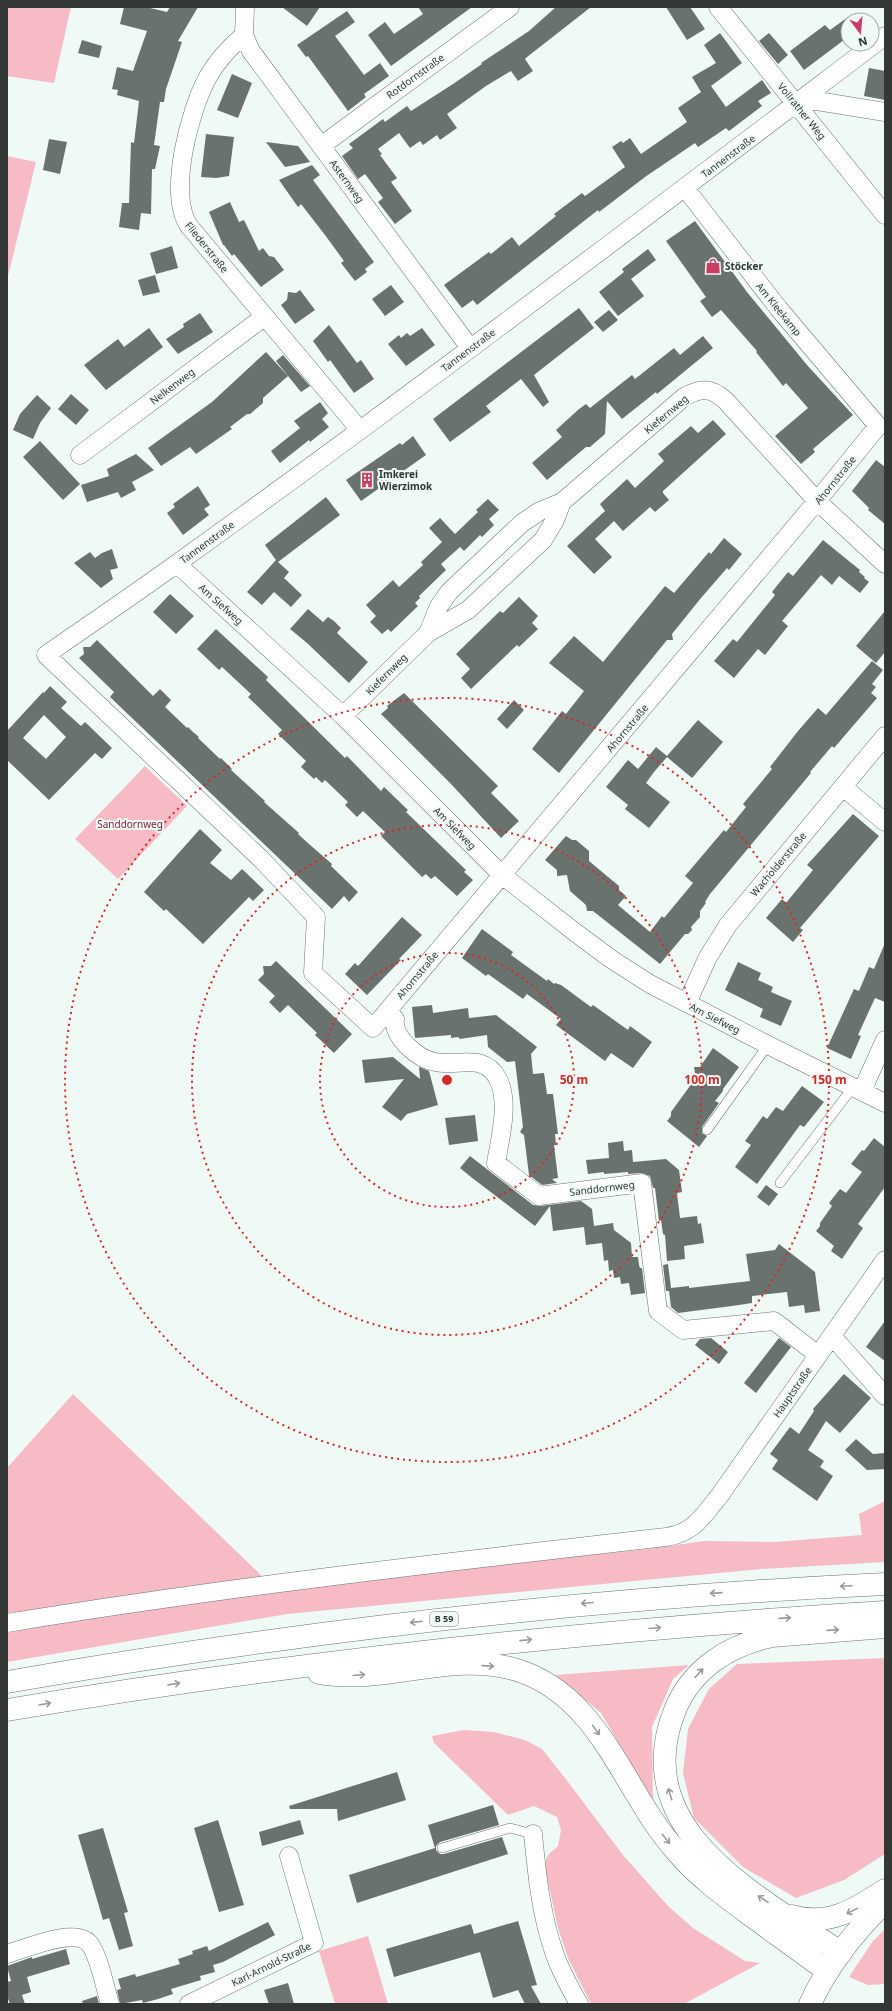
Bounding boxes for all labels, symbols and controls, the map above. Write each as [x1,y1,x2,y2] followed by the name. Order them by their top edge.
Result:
[840,12,880,52] north arrow
[857,34,869,51] text: N
[383,50,447,102] street label: Rotdornstraße
[775,80,829,142] street label: Vollrather Weg
[698,131,758,181] street label: Tannenstraße
[327,157,367,205] street label: Asternweg
[182,219,232,276] street label: Fliederstraße
[704,257,722,275] shop icon: Stöcker
[725,259,763,273] place label: Stöcker
[753,279,805,339] street label: Am Kleekamp
[438,325,498,375] street label: Tannenstraße
[147,365,197,407] street label: Nelkenweg
[641,391,691,437] street label: Kiefernweg
[811,452,859,507] street label: Ahornstraße
[379,467,433,493] place label: Imkerei Wierzimok
[358,471,376,489] building icon: Imkerei Wierzimok
[177,517,237,567] street label: Tannenstraße
[196,580,246,628] street label: Am Siefweg
[362,650,410,698] street label: Kiefernweg
[603,701,651,755] street label: Ahornstraße
[431,804,479,852] street label: Am Siefweg
[97,817,163,831] park label: Sanddornweg
[747,829,809,899] street label: Wacholderstraße
[393,948,441,1002] street label: Ahornstraße
[687,999,743,1037] street label: Am Siefweg
[560,1071,588,1088] text: 50 m
[684,1071,720,1088] text: 100 m
[811,1071,847,1088] text: 150 m
[440,1073,454,1087] centre of rings
[569,1177,635,1199] street label: Sanddornweg
[769,1364,815,1420] street label: Hauptstraße
[840,1582,853,1589] one-way arrow
[710,1589,723,1596] one-way arrow
[581,1600,594,1607] one-way arrow
[430,1612,458,1626] road number: B 59
[778,1615,791,1622] one-way arrow
[410,1618,423,1626] one-way arrow
[648,1625,661,1632] one-way arrow
[826,1627,839,1634] one-way arrow
[519,1636,532,1644] one-way arrow
[481,1662,494,1670] one-way arrow
[695,1668,704,1678] one-way arrow
[352,1672,365,1679] one-way arrow
[167,1680,180,1688] one-way arrow
[39,1700,52,1708] one-way arrow
[592,1724,600,1735] one-way arrow
[666,1787,673,1800] one-way arrow
[661,1834,670,1845] one-way arrow
[758,1895,769,1903] one-way arrow
[846,1908,858,1915] one-way arrow
[229,1938,313,1989] street label: Karl-Arnold-Straße

